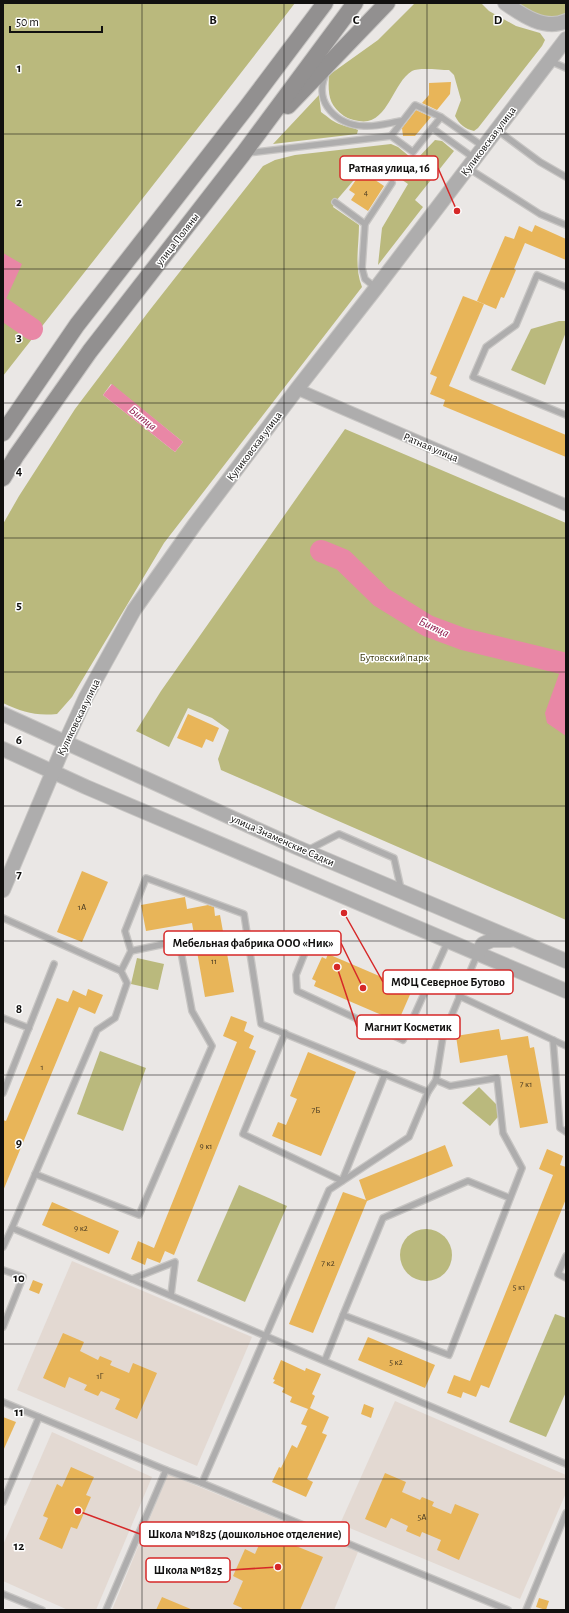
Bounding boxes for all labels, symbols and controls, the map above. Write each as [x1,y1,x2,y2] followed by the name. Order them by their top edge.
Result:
[10,8,102,34] scale bar
[209,14,217,27] text: B
[353,14,360,27] text: C
[494,14,503,27] text: D
[16,16,39,28] text: 50 m
[17,62,21,75] text: 1
[459,105,518,178] street label: Куликовская улица
[340,156,438,180] callout: Ратная улица, 16
[348,162,430,175] text: Ратная улица, 16
[364,188,369,197] house number: 4
[16,196,22,209] text: 2
[153,211,201,268] street label: улица Поляны
[16,331,22,344] text: 3
[126,403,159,433] water label: Битца
[225,410,284,483] street label: Куликовская улица
[402,431,460,464] street label: Ратная улица
[16,465,23,478] text: 4
[16,599,22,612] text: 5
[417,615,451,640] water label: Битца
[359,652,429,663] park label: Бутовский парк
[55,677,102,757] street label: Куликовская улица
[16,734,22,747] text: 6
[229,812,336,868] street label: улица Знаменские Садки
[16,868,22,881] text: 7
[78,903,87,912] house number: 1А
[164,931,341,955] callout: Мебельная фабрика ООО «Ник»
[172,937,334,949] text: Мебельная фабрика ООО «Ник»
[211,957,217,966] house number: 11
[383,970,513,994] callout: МФЦ Северное Бутово
[391,976,505,989] text: МФЦ Северное Бутово
[16,1003,22,1016] text: 8
[357,1015,460,1039] callout: Магнит Косметик
[364,1021,452,1033] text: Магнит Косметик
[40,1063,44,1072] house number: 1
[520,1080,532,1089] house number: 7 к1
[312,1106,320,1115] house number: 7Б
[16,1137,22,1150] text: 9
[200,1142,212,1151] house number: 9 к1
[74,1224,88,1233] house number: 9 к2
[321,1259,335,1268] house number: 7 к2
[13,1272,25,1285] text: 10
[513,1283,525,1292] house number: 5 к1
[389,1358,403,1367] house number: 5 к2
[96,1372,104,1381] house number: 1Г
[14,1406,24,1419] text: 11
[417,1513,427,1522] house number: 5А
[140,1522,349,1546] callout: Школа №1825 (дошкольное отделение)
[148,1528,342,1541] text: Школа №1825 (дошкольное отделение)
[14,1540,24,1553] text: 12
[146,1558,230,1582] callout: Школа №1825
[154,1564,222,1576] text: Школа №1825

